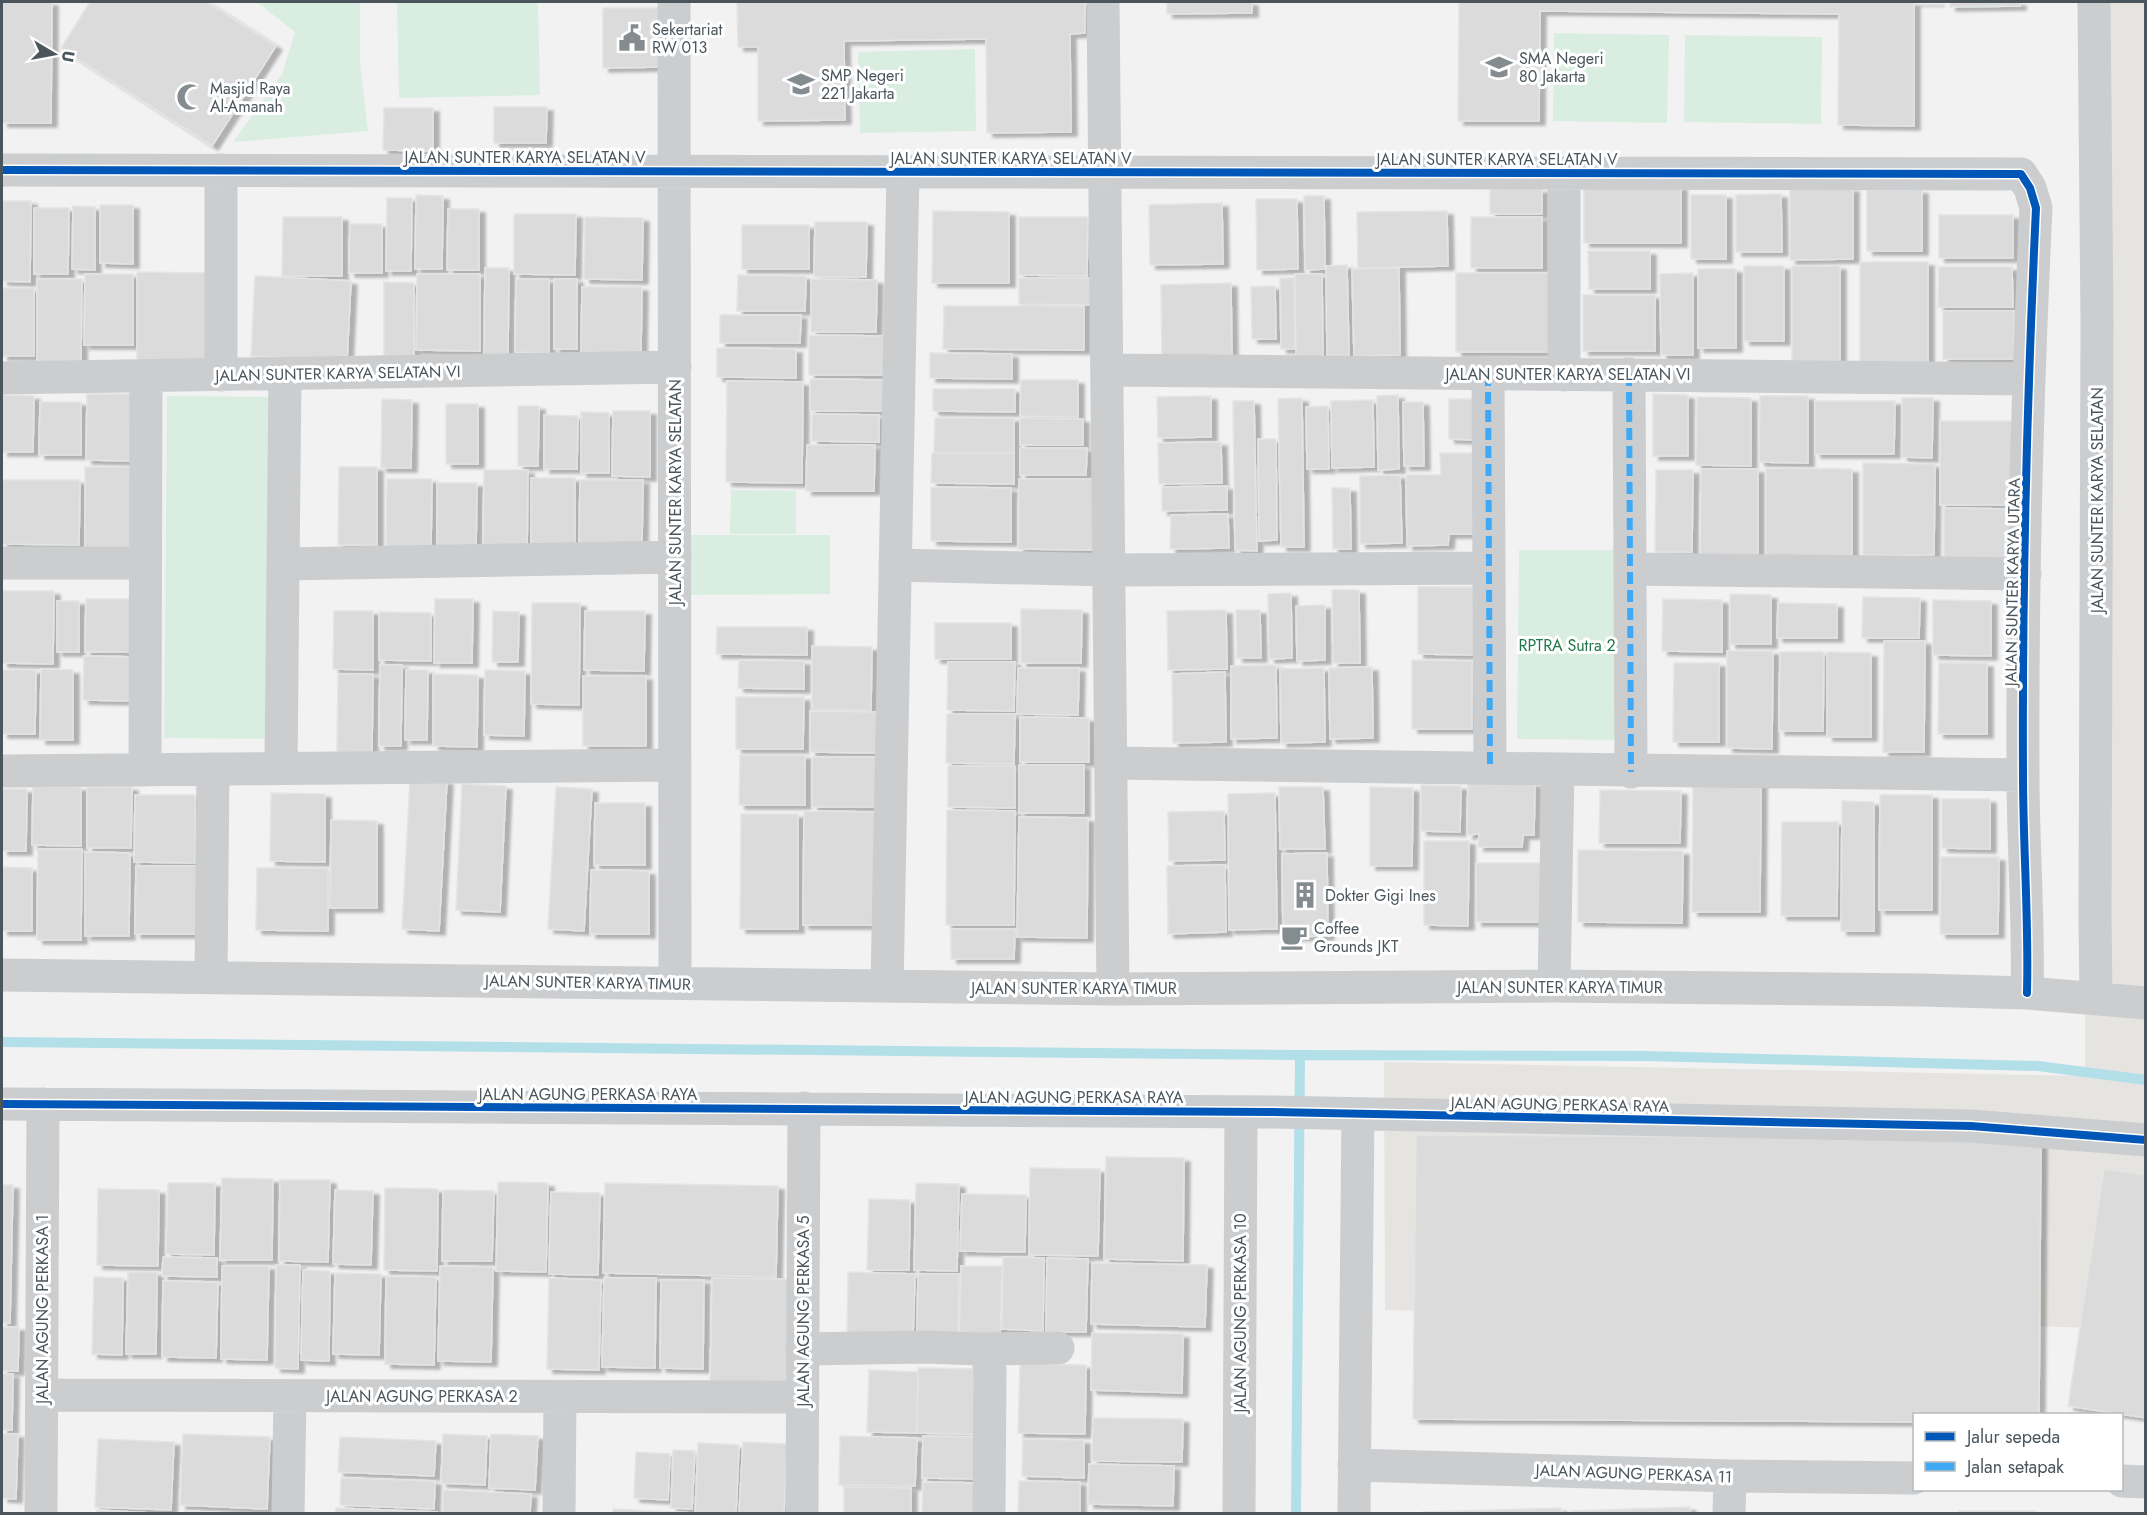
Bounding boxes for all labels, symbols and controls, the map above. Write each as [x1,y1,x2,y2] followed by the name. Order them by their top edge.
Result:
[652,18,722,59] place label: Sekertariat RW 013
[617,23,647,53] public building icon: Sekertariat RW 013
[24,24,84,84] north arrow
[1519,47,1604,88] place label: SMA Negeri 80 Jakarta
[56,49,81,64] text: U
[1484,52,1514,82] school or university icon: SMA Negeri 80 Jakarta
[821,64,904,105] place label: SMP Negeri 221 Jakarta
[786,69,816,99] school or university icon: SMP Negeri 221 Jakarta
[210,77,291,118] place label: Masjid Raya Al-Amanah
[175,82,205,112] mosque icon: Masjid Raya Al-Amanah
[402,146,646,169] street label: JALAN SUNTER KARYA SELATAN V
[888,147,1132,170] street label: JALAN SUNTER KARYA SELATAN V
[1374,148,1618,171] street label: JALAN SUNTER KARYA SELATAN V
[213,360,461,387] street label: JALAN SUNTER KARYA SELATAN VI
[1443,363,1691,386] street label: JALAN SUNTER KARYA SELATAN VI
[664,379,687,607] street label: JALAN SUNTER KARYA SELATAN
[2086,387,2109,615] street label: JALAN SUNTER KARYA SELATAN
[1999,477,2026,688] street label: JALAN SUNTER KARYA UTARA
[1518,634,1616,657] park label: RPTRA Sutra 2
[1290,880,1320,910] building icon: Dokter Gigi Ines
[1325,884,1436,907] place label: Dokter Gigi Ines
[1314,917,1399,958] place label: Coffee Grounds JKT
[1279,922,1309,952] cafe icon: Coffee Grounds JKT
[483,969,691,996] street label: JALAN SUNTER KARYA TIMUR
[1455,976,1663,999] street label: JALAN SUNTER KARYA TIMUR
[969,977,1177,1000] street label: JALAN SUNTER KARYA TIMUR
[477,1083,698,1106] street label: JALAN AGUNG PERKASA RAYA
[963,1086,1184,1109] street label: JALAN AGUNG PERKASA RAYA
[1449,1091,1670,1118] street label: JALAN AGUNG PERKASA RAYA
[31,1214,54,1406] street label: JALAN AGUNG PERKASA 1
[1229,1214,1252,1415] street label: JALAN AGUNG PERKASA 10
[792,1215,815,1409] street label: JALAN AGUNG PERKASA 5
[324,1385,518,1408] street label: JALAN AGUNG PERKASA 2
[1913,1413,2123,1491] legend
[1965,1424,2060,1450] text: Jalur sepeda
[1965,1454,2064,1480] text: Jalan setapak
[1533,1459,1733,1488] street label: JALAN AGUNG PERKASA 11

